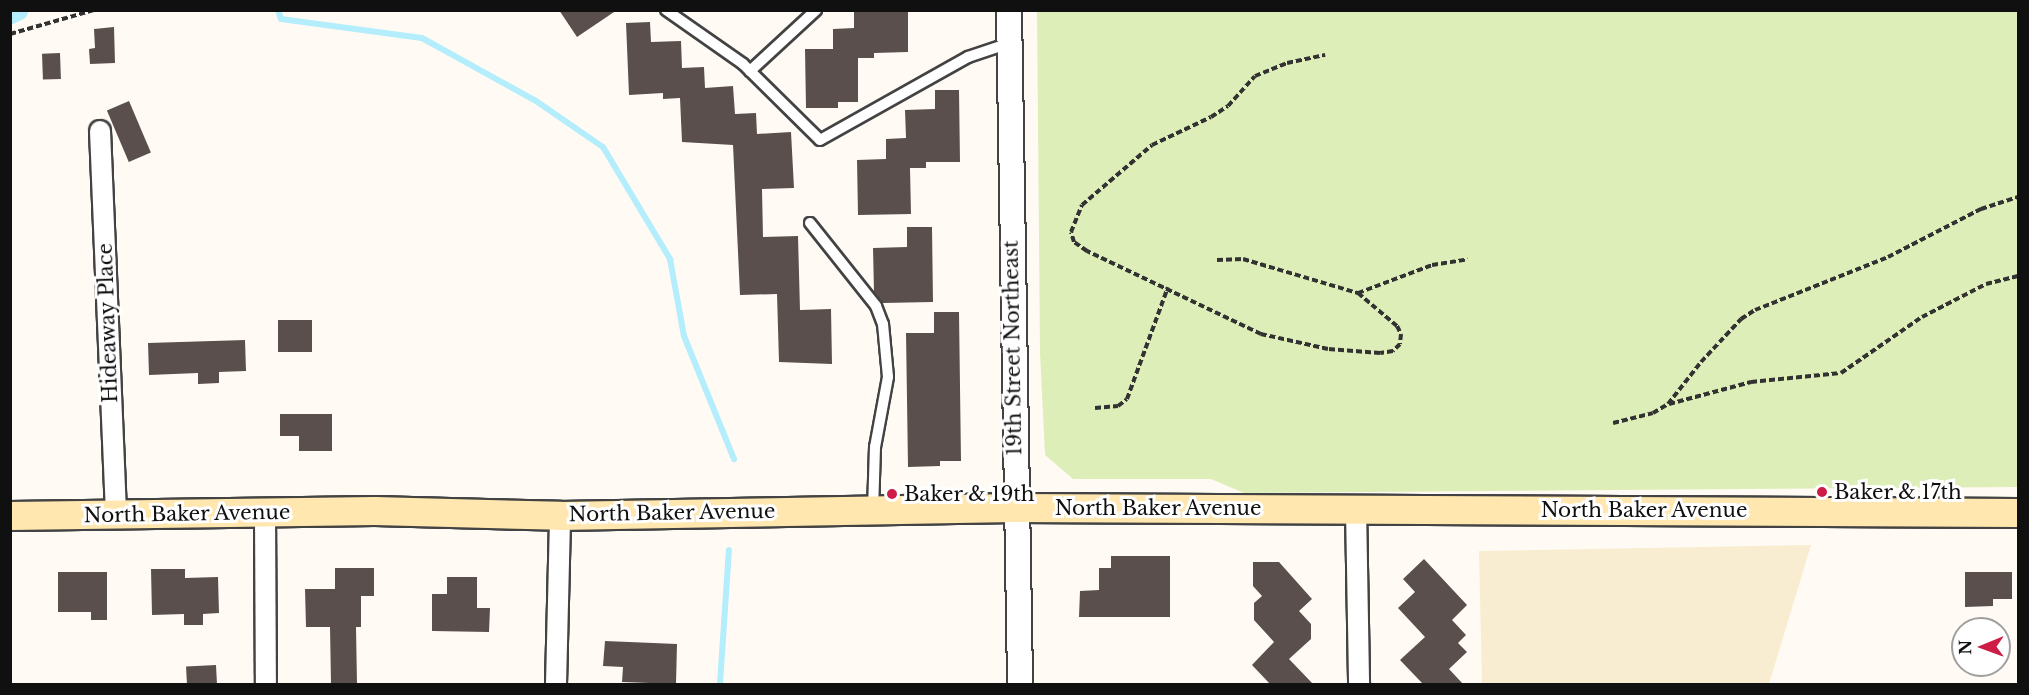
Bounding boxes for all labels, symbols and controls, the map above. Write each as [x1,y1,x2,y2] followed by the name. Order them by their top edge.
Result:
[999,240,1027,456] street label: 19th Street Northeast
[93,242,123,404] street label: Hideaway Place
[1834,480,1962,504] place label: Baker & 17th
[904,482,1035,506] place label: Baker & 19th
[1815,485,1829,499] marker: Baker & 17th
[885,487,899,501] marker: Baker & 19th
[1054,496,1262,520] street label: North Baker Avenue
[1540,498,1748,522] street label: North Baker Avenue
[568,499,776,527] street label: North Baker Avenue
[83,500,291,528] street label: North Baker Avenue
[1951,617,2011,677] north arrow
[1955,640,1975,655] text: N

